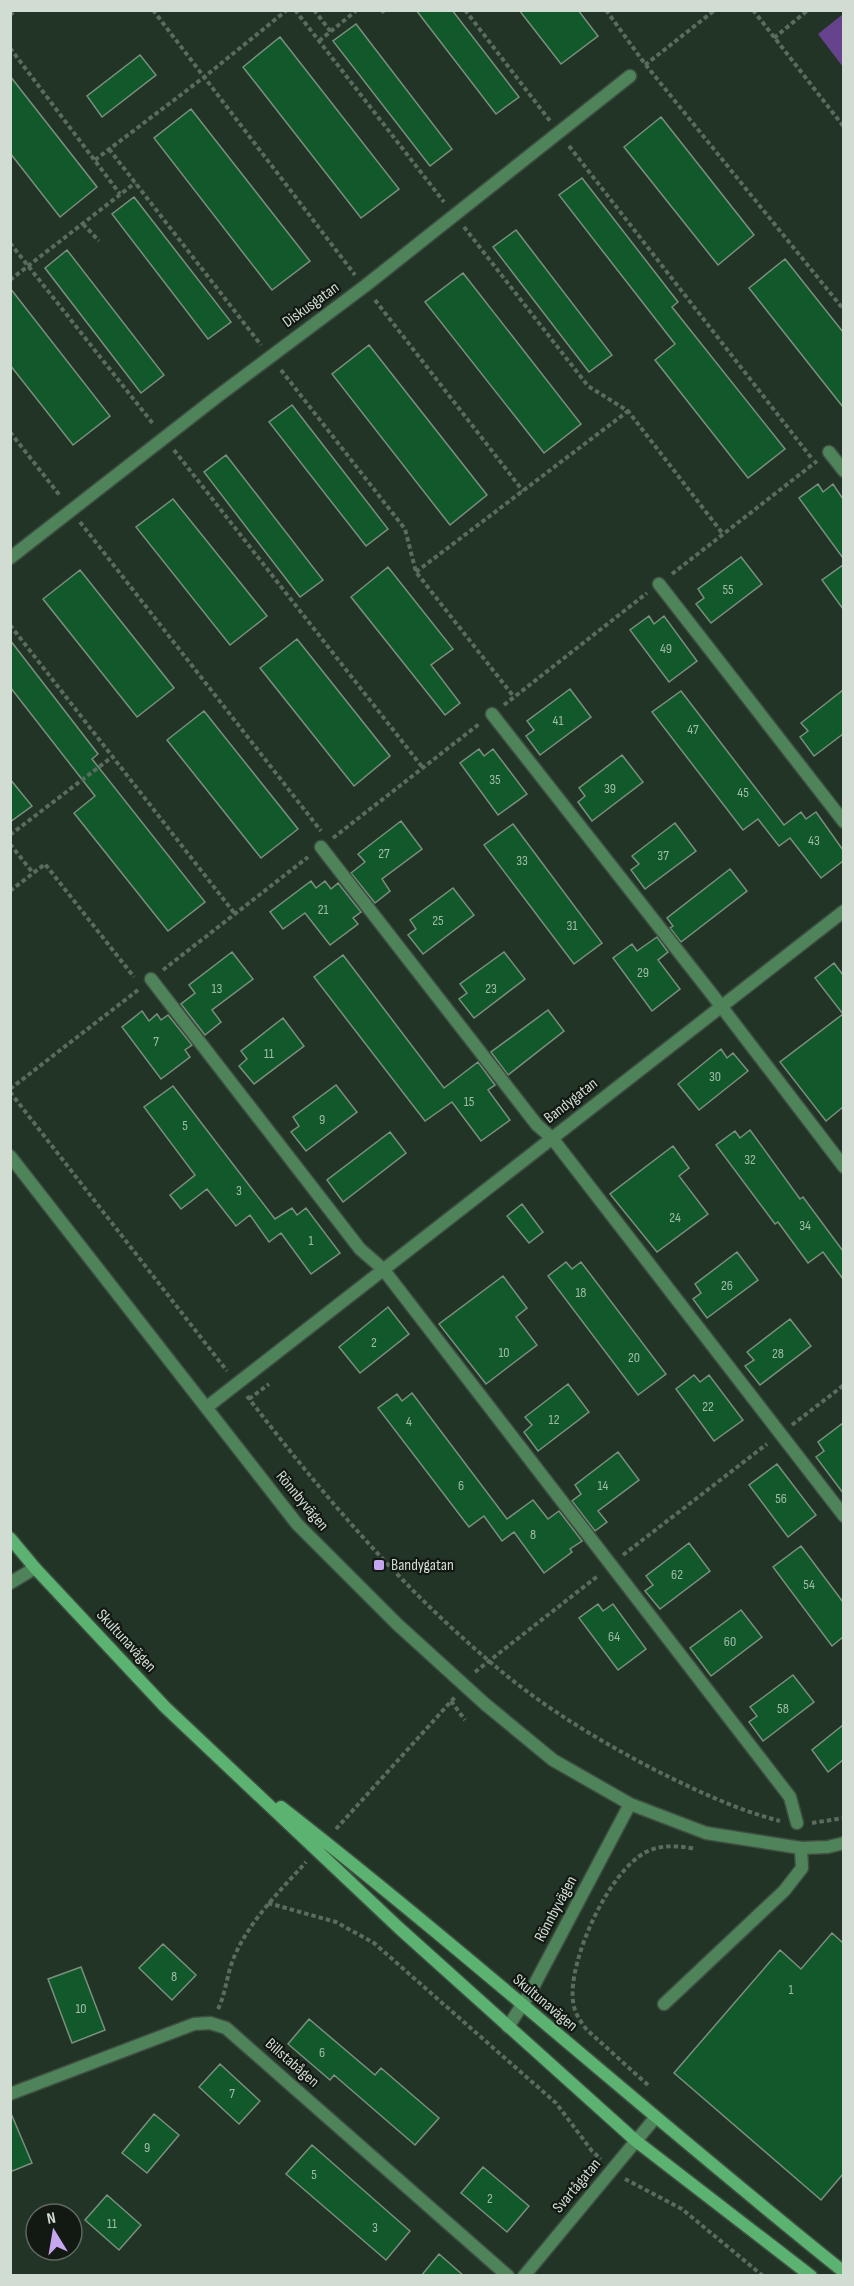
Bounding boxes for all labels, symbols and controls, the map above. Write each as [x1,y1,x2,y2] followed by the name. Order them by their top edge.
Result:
[279,278,343,332] street label: Diskusgatan
[722,581,734,598] house number: 55
[660,640,672,657] house number: 49
[553,712,563,729] house number: 41
[687,721,699,738] house number: 47
[489,771,501,788] house number: 35
[604,780,616,797] house number: 39
[737,784,749,801] house number: 45
[808,832,820,849] house number: 43
[378,845,390,862] house number: 27
[657,847,669,864] house number: 37
[516,852,528,869] house number: 33
[318,901,328,918] house number: 21
[432,912,444,929] house number: 25
[567,917,577,934] house number: 31
[637,964,649,981] house number: 29
[212,980,223,997] house number: 13
[485,980,497,997] house number: 23
[153,1033,159,1050] house number: 7
[264,1045,274,1062] house number: 11
[709,1068,721,1085] house number: 30
[540,1074,602,1128] street label: Bandygatan
[464,1093,475,1110] house number: 15
[319,1111,325,1128] house number: 9
[182,1117,188,1134] house number: 5
[744,1151,756,1168] house number: 32
[236,1182,242,1199] house number: 3
[669,1209,681,1226] house number: 24
[799,1217,811,1234] house number: 34
[309,1232,314,1249] house number: 1
[721,1277,733,1294] house number: 26
[575,1284,587,1301] house number: 18
[371,1334,377,1351] house number: 2
[498,1344,510,1361] house number: 10
[772,1345,784,1362] house number: 28
[628,1349,640,1366] house number: 20
[702,1398,714,1415] house number: 22
[549,1411,560,1428] house number: 12
[406,1413,412,1430] house number: 4
[272,1467,332,1535] street label: Rönnbyvägen
[458,1477,464,1494] house number: 6
[598,1477,609,1494] house number: 14
[775,1490,787,1507] house number: 56
[530,1526,536,1543] house number: 8
[391,1556,454,1575] place label: Bandygatan
[372,1558,386,1572] marker: Bandygatan
[671,1566,683,1583] house number: 62
[803,1576,815,1593] house number: 54
[92,1606,160,1676] street label: Skultunavägen
[608,1628,620,1645] house number: 64
[724,1633,736,1650] house number: 60
[777,1700,789,1717] house number: 58
[531,1873,581,1945] street label: Rönnbyvägen
[171,1968,177,1985] house number: 8
[509,1970,581,2036] street label: Skultunavägen
[789,1981,794,1998] house number: 1
[75,2000,87,2017] house number: 10
[261,2034,323,2092] street label: Billstabågen
[319,2044,325,2061] house number: 6
[229,2085,235,2102] house number: 7
[144,2139,150,2156] house number: 9
[549,2155,605,2217] street label: Svartågatan
[311,2166,317,2183] house number: 5
[487,2190,493,2207] house number: 2
[24,2202,84,2262] north arrow
[45,2209,57,2229] text: N
[107,2215,117,2232] house number: 11
[372,2219,378,2236] house number: 3

